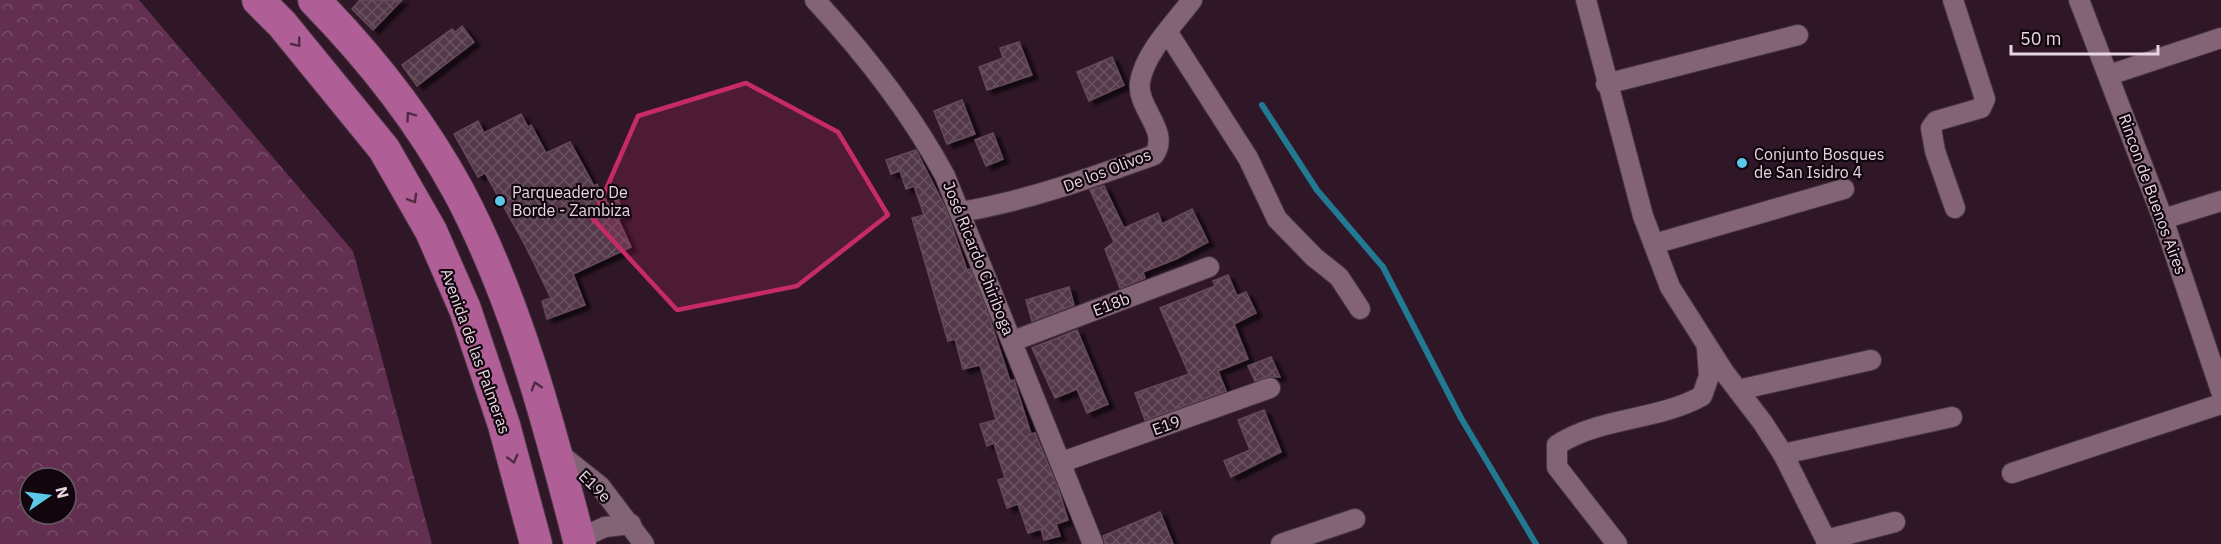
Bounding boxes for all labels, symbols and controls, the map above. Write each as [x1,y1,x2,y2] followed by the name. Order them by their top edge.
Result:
[2011,18,2158,56] scale bar
[2020,27,2062,50] text: 50 m
[290,36,301,47] one-way arrow
[406,111,417,122] one-way arrow
[2115,111,2191,277] street label: Rincon de Buenos Aires
[1060,144,1154,196] street label: De los Olivos
[1754,144,1885,182] place label: Conjunto Bosques de San Isidro 4
[1735,156,1749,170] marker: Conjunto Bosques de San Isidro 4
[939,178,1019,338] street label: José Ricardo Chiriboga
[512,182,631,220] place label: Parqueadero De Borde - Zambiza
[406,193,417,204] one-way arrow
[493,194,507,208] marker: Parqueadero De Borde - Zambiza
[437,265,515,437] street label: Avenida de las Palmeras
[1090,288,1132,320] street label: E18b
[531,381,543,392] one-way arrow
[1149,411,1183,439] street label: E19
[506,453,518,464] one-way arrow
[18,466,78,526] north arrow
[575,466,616,506] street label: E19e
[51,484,74,500] text: N

